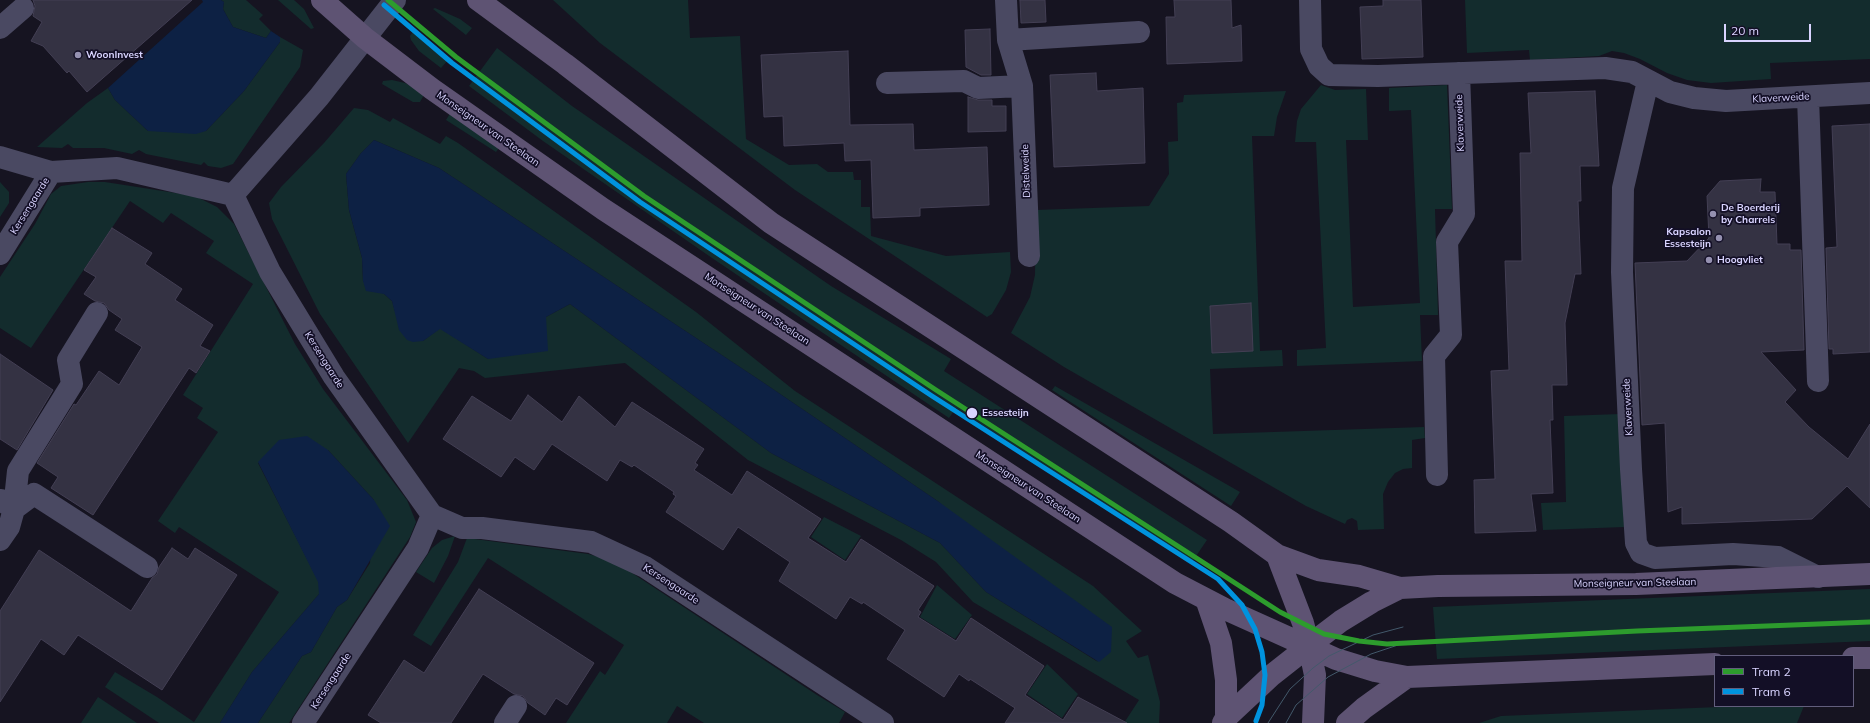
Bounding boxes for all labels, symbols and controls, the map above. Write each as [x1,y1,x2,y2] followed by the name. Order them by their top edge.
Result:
[1726,16,1813,42] scale bar
[1731,23,1759,38] text: 20 m
[86,49,143,61] place label: WoonInvest
[73,50,83,60] marker: WoonInvest
[434,89,542,169] street label: Monseigneur van Steelaan
[1752,91,1810,105] street label: Klaverweide
[1453,94,1467,152] street label: Klaverweide
[1019,144,1033,198] street label: Distelweide
[8,175,52,237] street label: Kersengaarde
[1721,202,1780,226] place label: De Boerderij by Charrels
[1708,209,1718,219] marker: De Boerderij by Charrels
[1664,226,1711,250] place label: Kapsalon Essesteijn
[1714,233,1724,243] marker: Kapsalon Essesteijn
[1717,254,1763,266] place label: Hoogvliet
[1704,255,1714,265] marker: Hoogvliet
[702,271,812,347] street label: Monseigneur van Steelaan
[302,329,346,391] street label: Kersengaarde
[1621,378,1635,436] street label: Klaverweide
[965,406,979,420] marker: Essesteijn
[982,407,1029,419] place label: Essesteijn
[973,449,1083,525] street label: Monseigneur van Steelaan
[641,561,701,607] street label: Kersengaarde
[1574,576,1696,590] street label: Monseigneur van Steelaan
[308,651,354,711] street label: Kersengaarde
[1714,655,1854,707] legend
[1752,664,1791,679] text: Tram 2
[1752,684,1791,699] text: Tram 6

